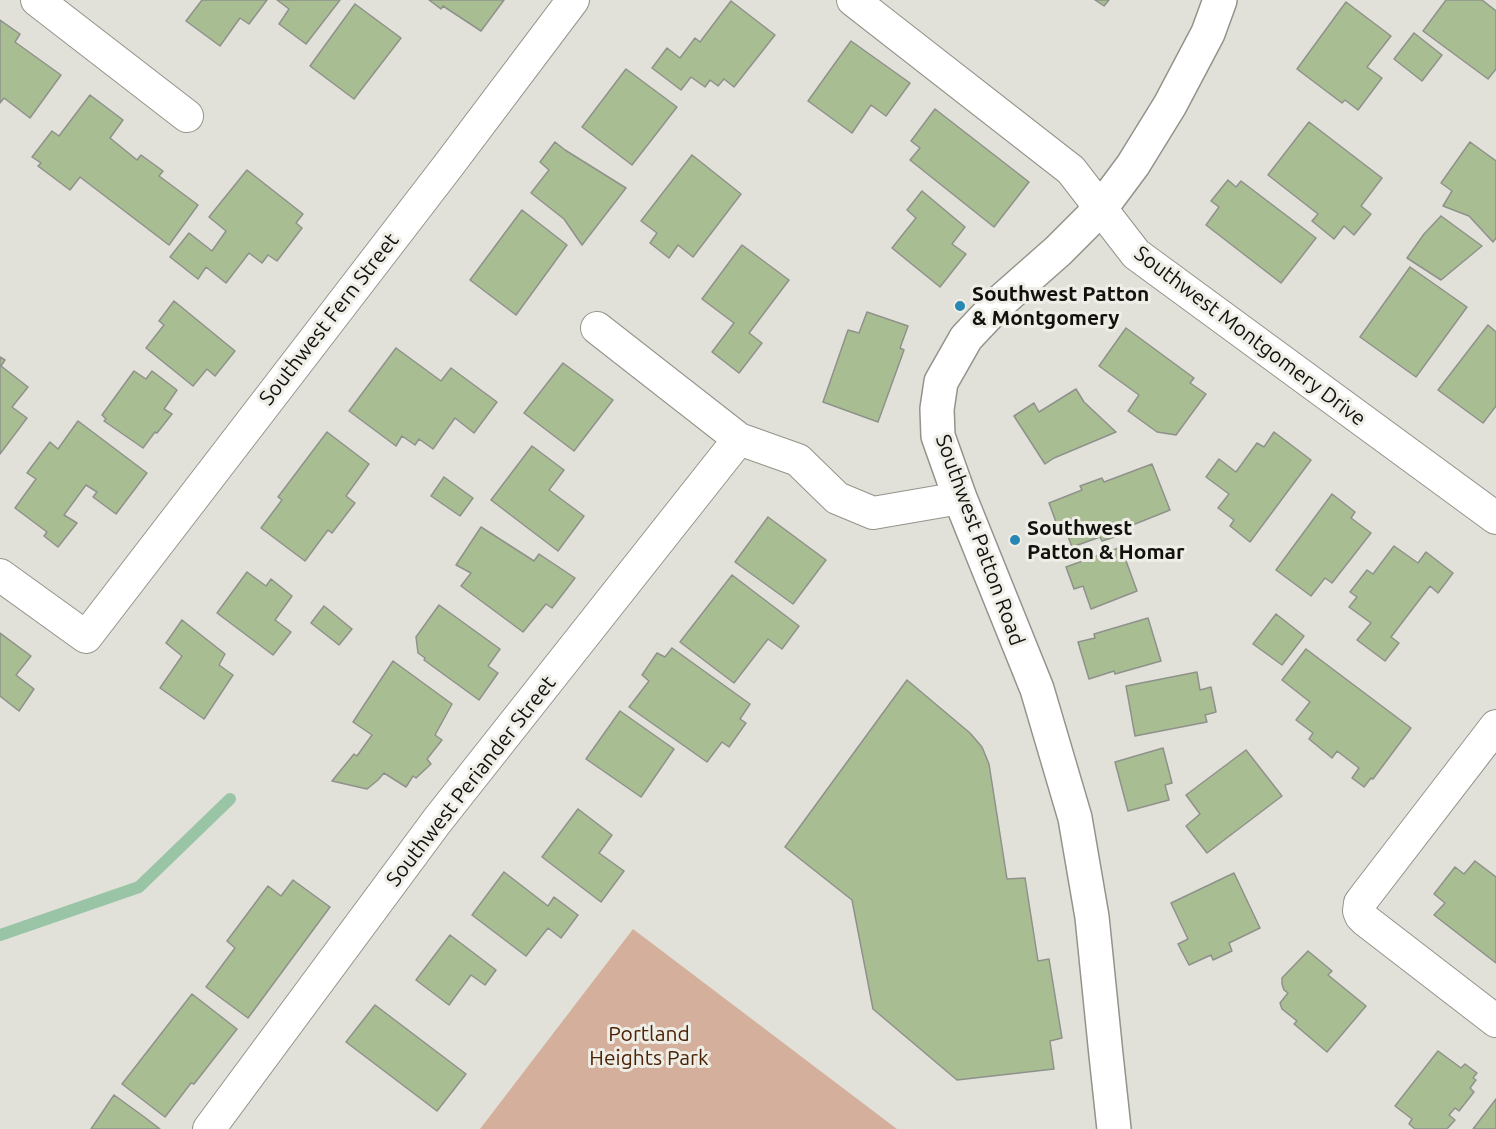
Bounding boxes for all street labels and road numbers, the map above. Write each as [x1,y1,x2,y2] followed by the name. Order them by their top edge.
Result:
[254,228,404,410] street label: Southwest Fern Street
[1129,241,1371,431] street label: Southwest Montgomery Drive
[930,431,1030,649] street label: Southwest Patton Road
[381,671,561,891] street label: Southwest Periander Street

